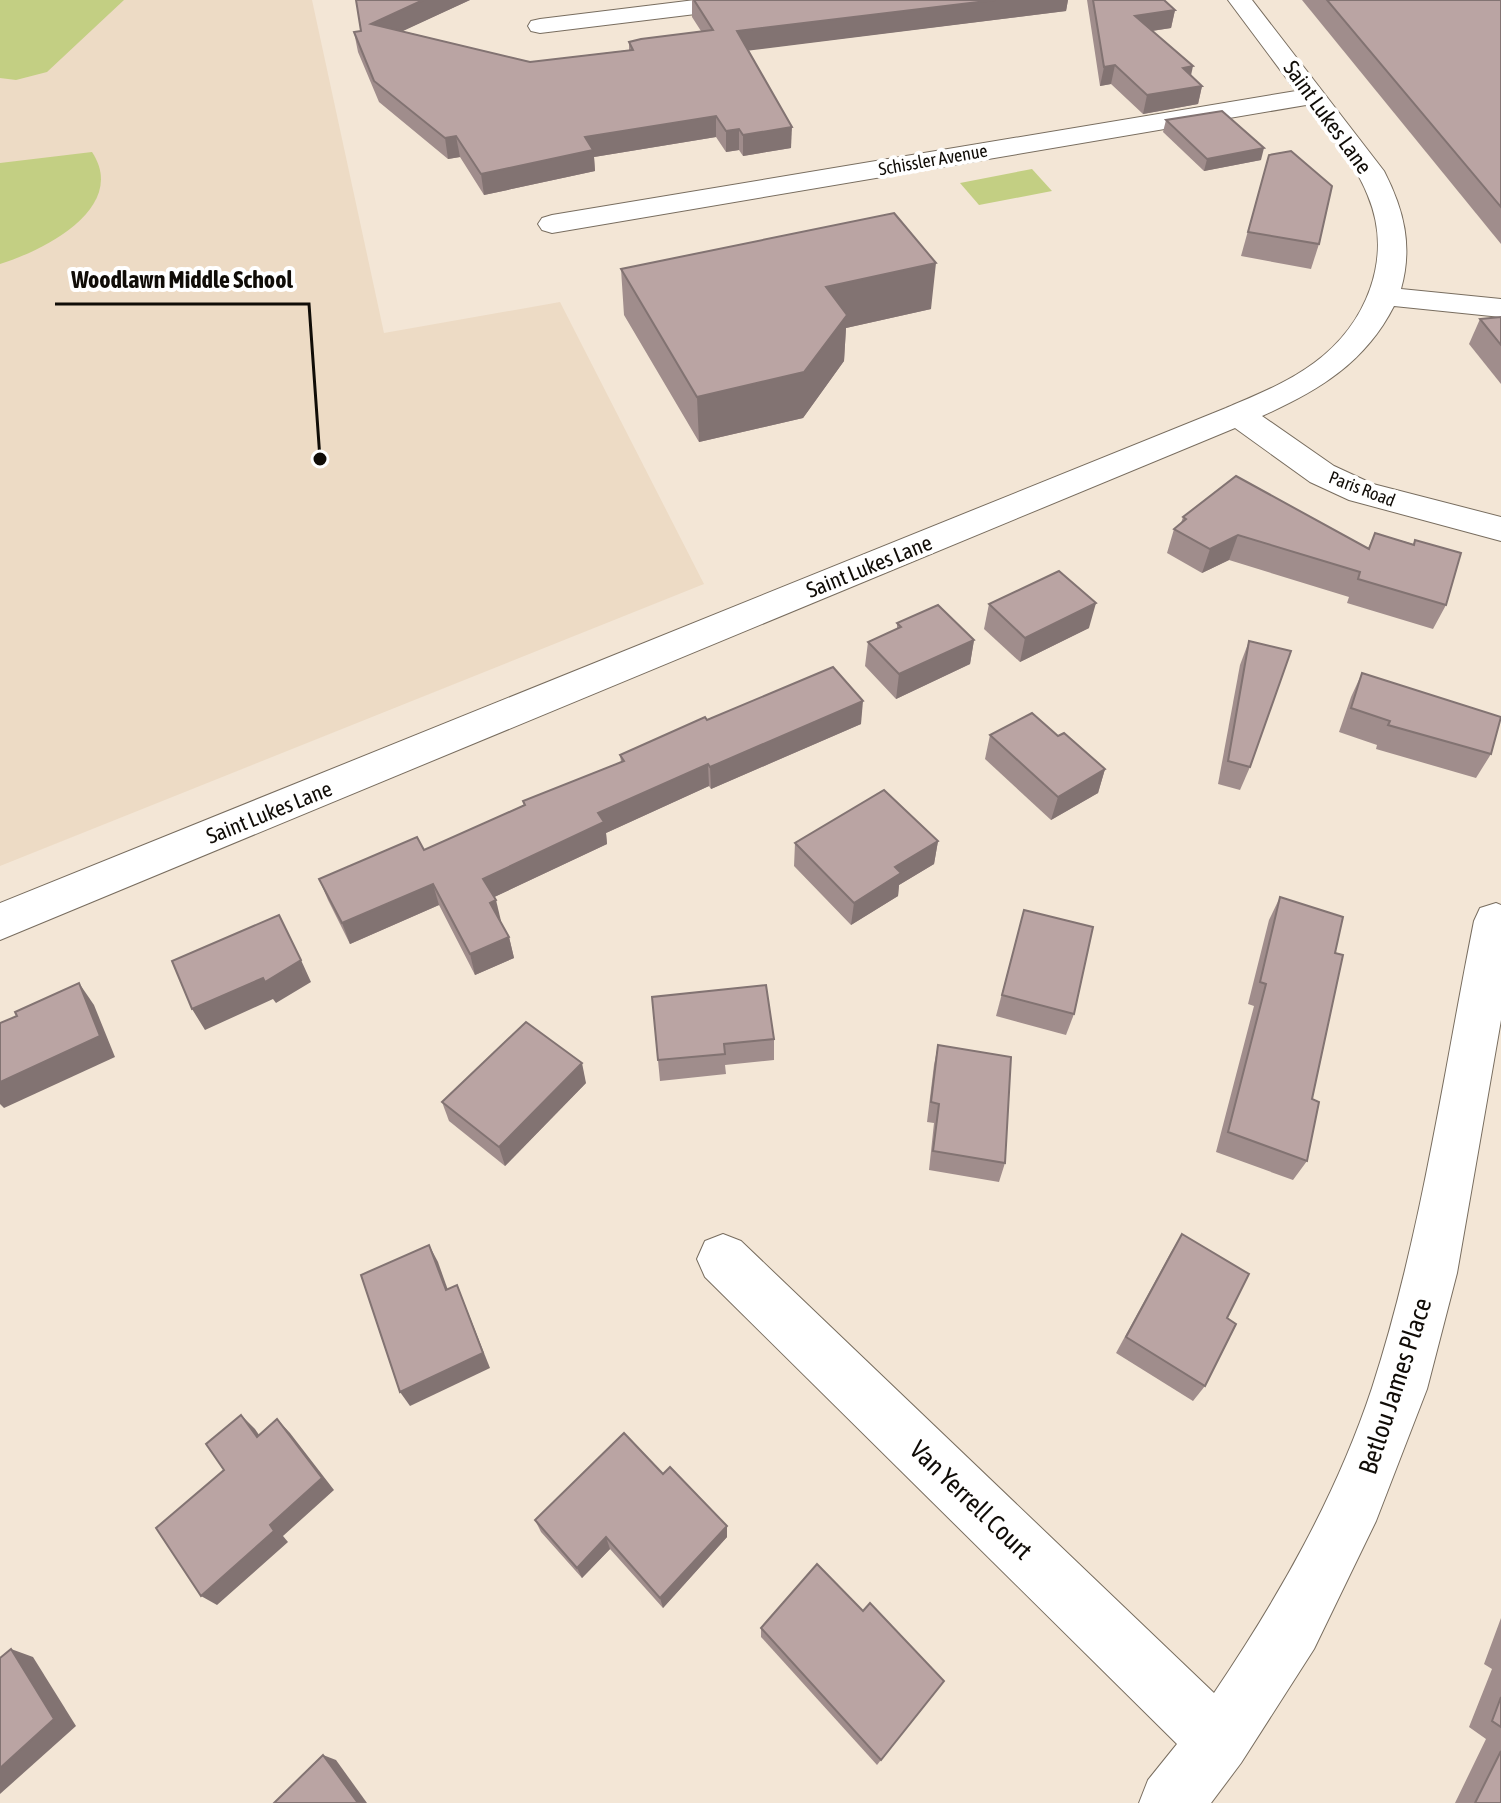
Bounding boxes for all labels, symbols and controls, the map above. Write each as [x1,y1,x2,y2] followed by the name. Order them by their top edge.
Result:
[1278,56,1378,178] street label: Saint Lukes Lane
[877,140,989,179] street label: Schissler Avenue
[55,256,309,304] callout: Woodlawn Middle School
[70,266,293,293] text: Woodlawn Middle School
[1326,466,1398,511] street label: Paris Road
[802,529,936,603] street label: Saint Lukes Lane
[202,775,336,849] street label: Saint Lukes Lane
[1352,1294,1438,1478] street label: Betlou James Place
[904,1434,1038,1566] street label: Van Yerrell Court

